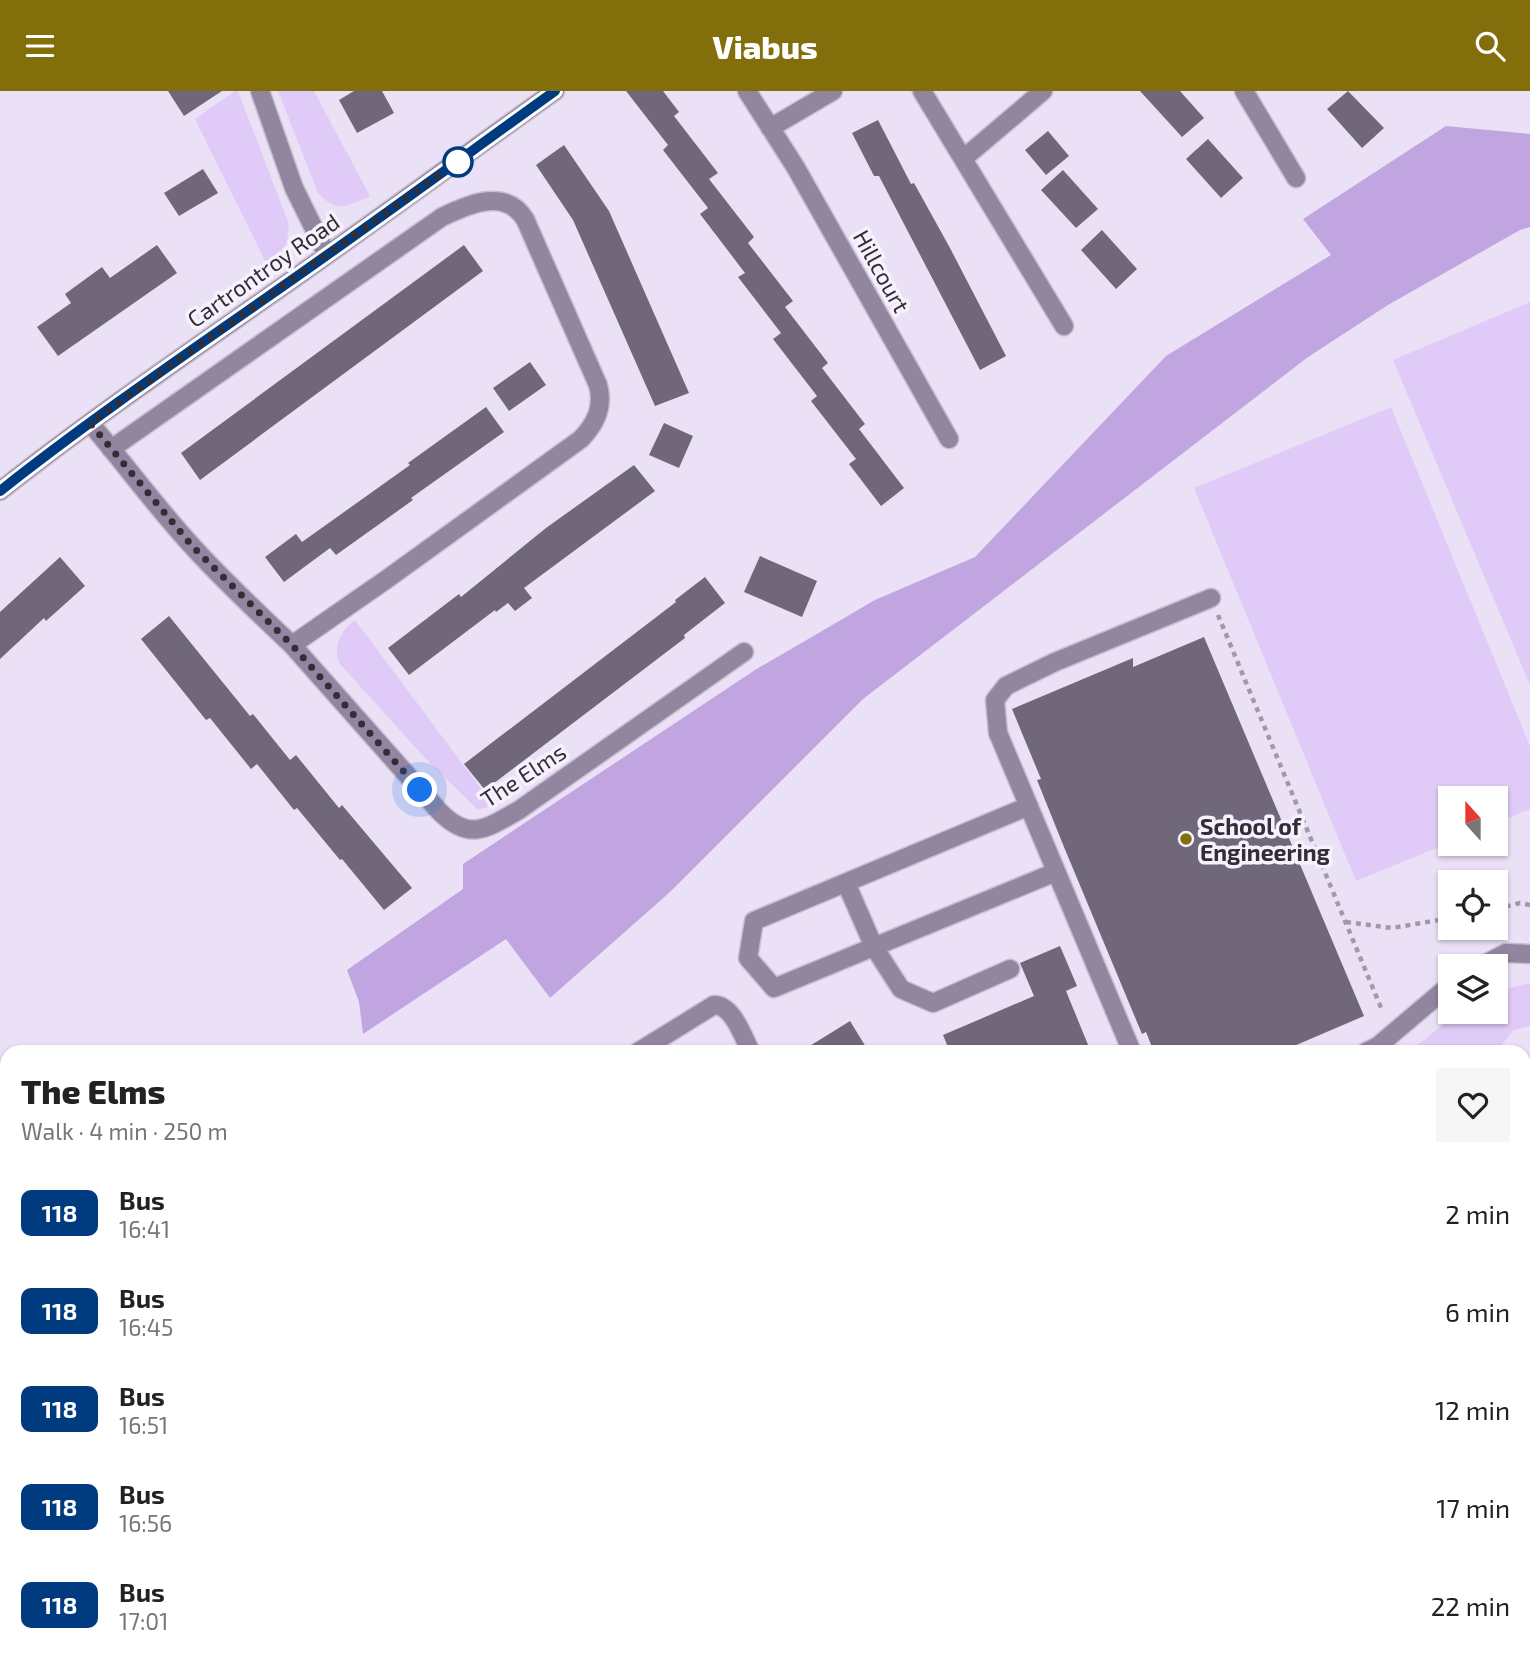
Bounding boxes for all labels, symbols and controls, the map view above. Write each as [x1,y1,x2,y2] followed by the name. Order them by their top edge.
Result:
[21,27,59,65] icon: menu
[712,27,818,65] text: Viabus
[1471,27,1509,65] icon: search
[443,147,473,177] unlabelled marker
[181,207,345,333] street label: Cartrontroy Road
[848,225,916,317] street label: Hillcourt
[475,737,571,813] street label: The Elms
[402,772,437,807] your location
[1438,786,1508,856] north arrow
[1438,786,1508,1024] map controls
[1200,812,1331,866] place label: School of Engineering
[1178,831,1194,847] marker: School of Engineering
[1438,870,1508,940] button: locate
[1438,954,1508,1024] button: layers
[1436,1068,1510,1142] button: heart
[21,1071,165,1111] text: The Elms
[21,1117,228,1145] text: Walk · 4 min · 250 m
[119,1184,165,1215] text: Bus
[42,1198,77,1227] text: 118
[1445,1198,1510,1229] text: 2 min
[119,1215,170,1243] text: 16:41
[119,1282,165,1313] text: Bus
[42,1296,77,1325] text: 118
[1445,1296,1510,1327] text: 6 min
[119,1313,173,1341] text: 16:45
[119,1380,165,1411] text: Bus
[42,1394,77,1423] text: 118
[1435,1394,1510,1425] text: 12 min
[119,1411,168,1439] text: 16:51
[119,1478,165,1509] text: Bus
[42,1492,77,1521] text: 118
[1436,1492,1510,1523] text: 17 min
[119,1509,172,1537] text: 16:56
[119,1576,165,1607] text: Bus
[42,1590,77,1619] text: 118
[1431,1590,1510,1621] text: 22 min
[119,1607,168,1635] text: 17:01

